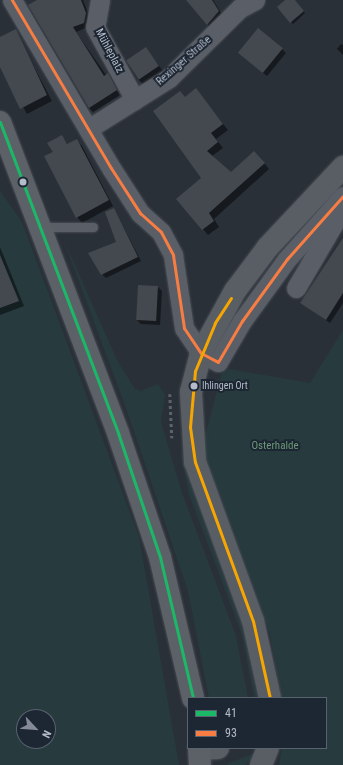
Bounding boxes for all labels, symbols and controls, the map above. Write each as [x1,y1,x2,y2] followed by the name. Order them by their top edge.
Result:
[92,27,126,75] street label: Mühleplatz
[154,34,214,88] street label: Rexinger Straße
[18,177,28,187] unlabelled marker
[202,380,248,392] place label: Ihlingen Ort
[189,381,199,391] marker: Ihlingen Ort
[251,439,299,453] park label: Osterhalde
[187,697,327,749] legend
[225,706,237,720] text: 41
[16,709,56,749] north arrow
[225,726,237,740] text: 93
[39,728,54,740] text: N

